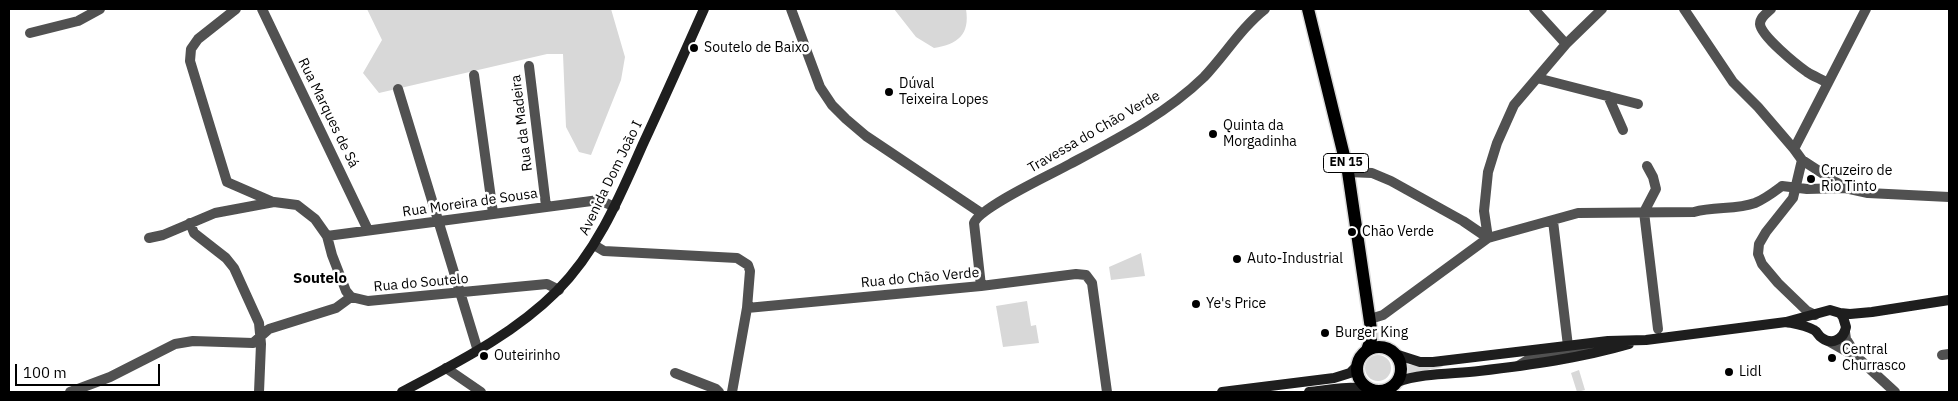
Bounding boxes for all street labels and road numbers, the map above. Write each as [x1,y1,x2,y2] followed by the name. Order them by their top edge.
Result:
[294,55,362,171] street label: Rua Marques de Sá
[508,74,536,172] street label: Rua da Madeira
[1025,87,1163,177] street label: Travessa do Chão Verde
[576,118,646,238] street label: Avenida Dom João I
[1324,154,1368,172] road number: EN 15
[401,185,539,221] street label: Rua Moreira de Sousa
[860,264,980,292] street label: Rua do Chão Verde
[373,270,469,296] street label: Rua do Soutelo

